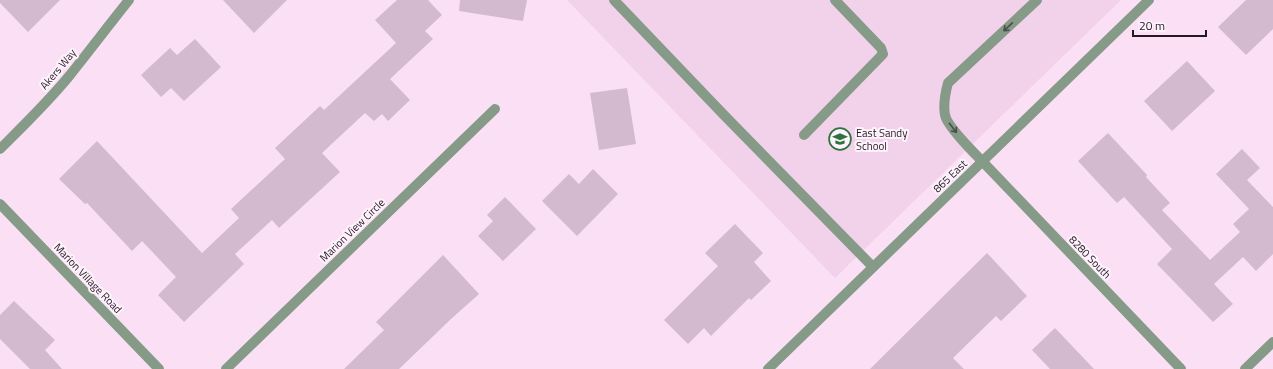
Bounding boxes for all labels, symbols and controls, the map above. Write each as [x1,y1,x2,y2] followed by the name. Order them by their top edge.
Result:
[1133,12,1206,38] scale bar
[1139,16,1165,35] text: 20 m
[1003,22,1013,32] one-way arrow
[36,45,80,93] street label: Akers Way
[949,122,957,133] one-way arrow
[856,125,908,154] place label: East Sandy School
[827,126,853,152] school or university icon: East Sandy School
[930,156,971,196] street label: 865 East
[316,194,389,265] street label: Marion View Circle
[1065,232,1115,282] street label: 8280 South
[50,239,126,317] street label: Marion Village Road

